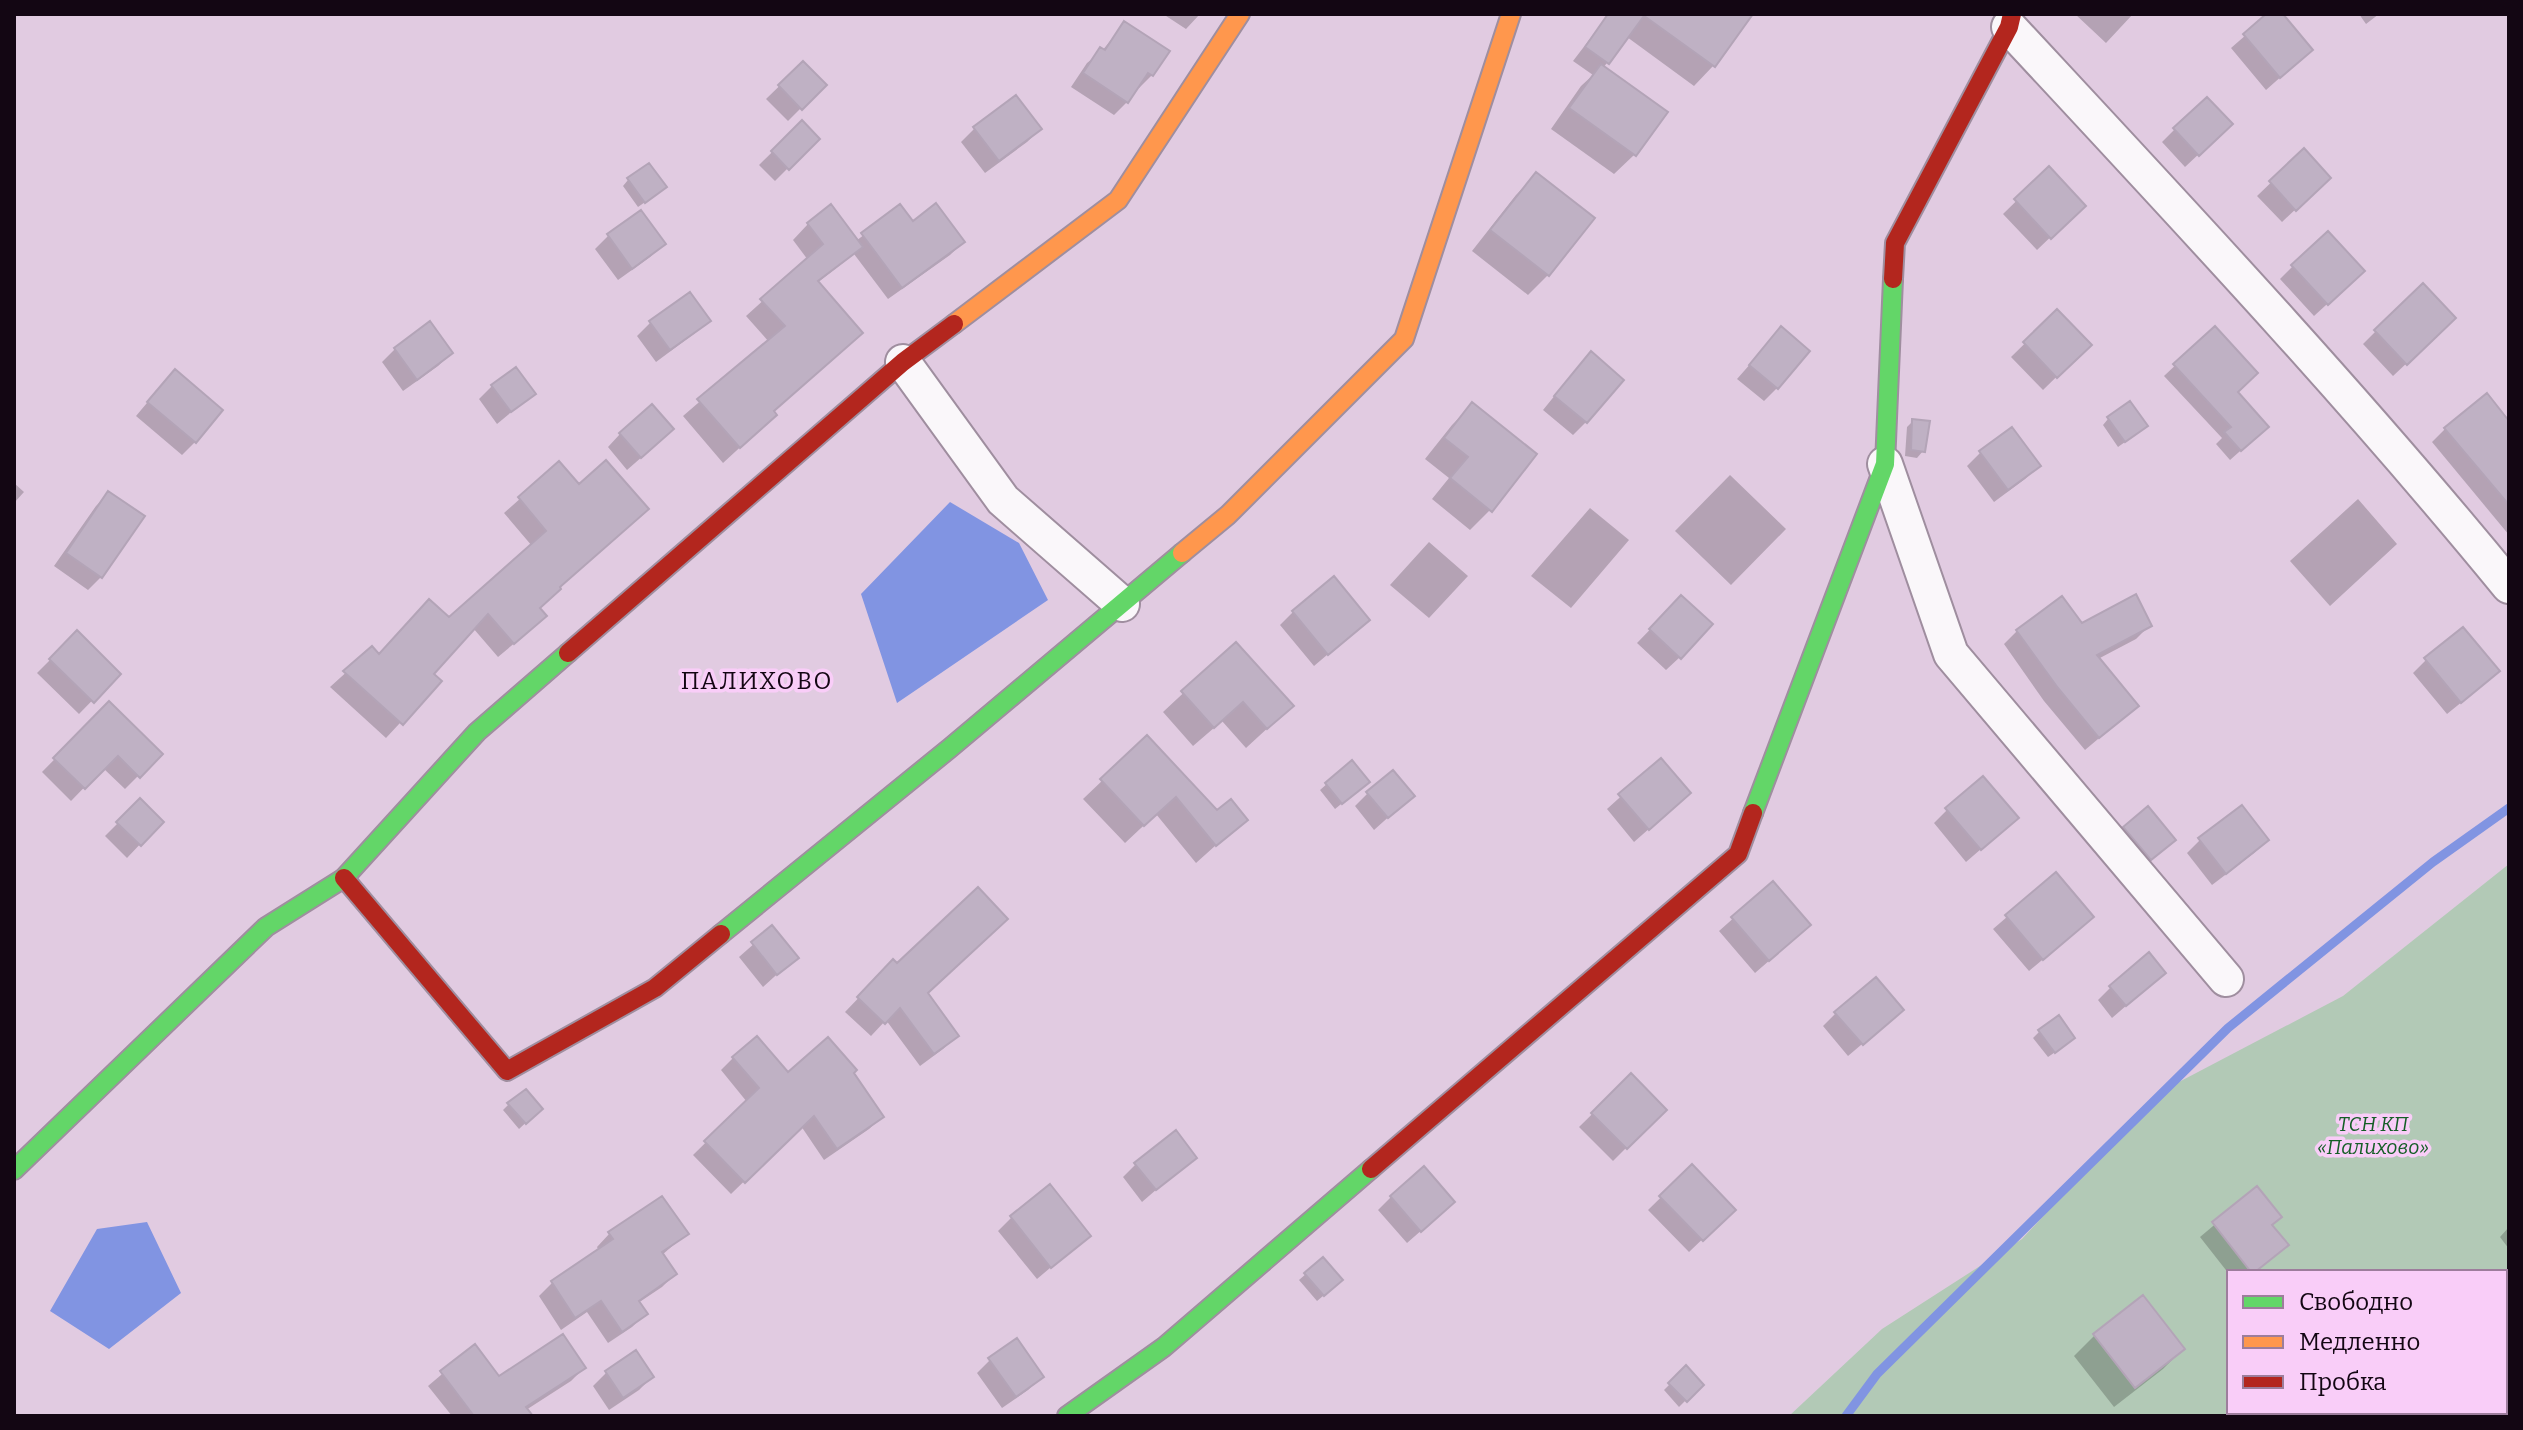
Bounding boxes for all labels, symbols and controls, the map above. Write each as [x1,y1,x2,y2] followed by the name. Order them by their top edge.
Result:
[681,667,833,695] district label: ПАЛИХОВО
[2317,1112,2429,1159] park label: ТСН КП «Палихово»
[2227,1270,2507,1414] legend
[2299,1288,2413,1316] text: Свободно
[2299,1328,2420,1356] text: Медленно
[2299,1368,2386,1396] text: Пробка

